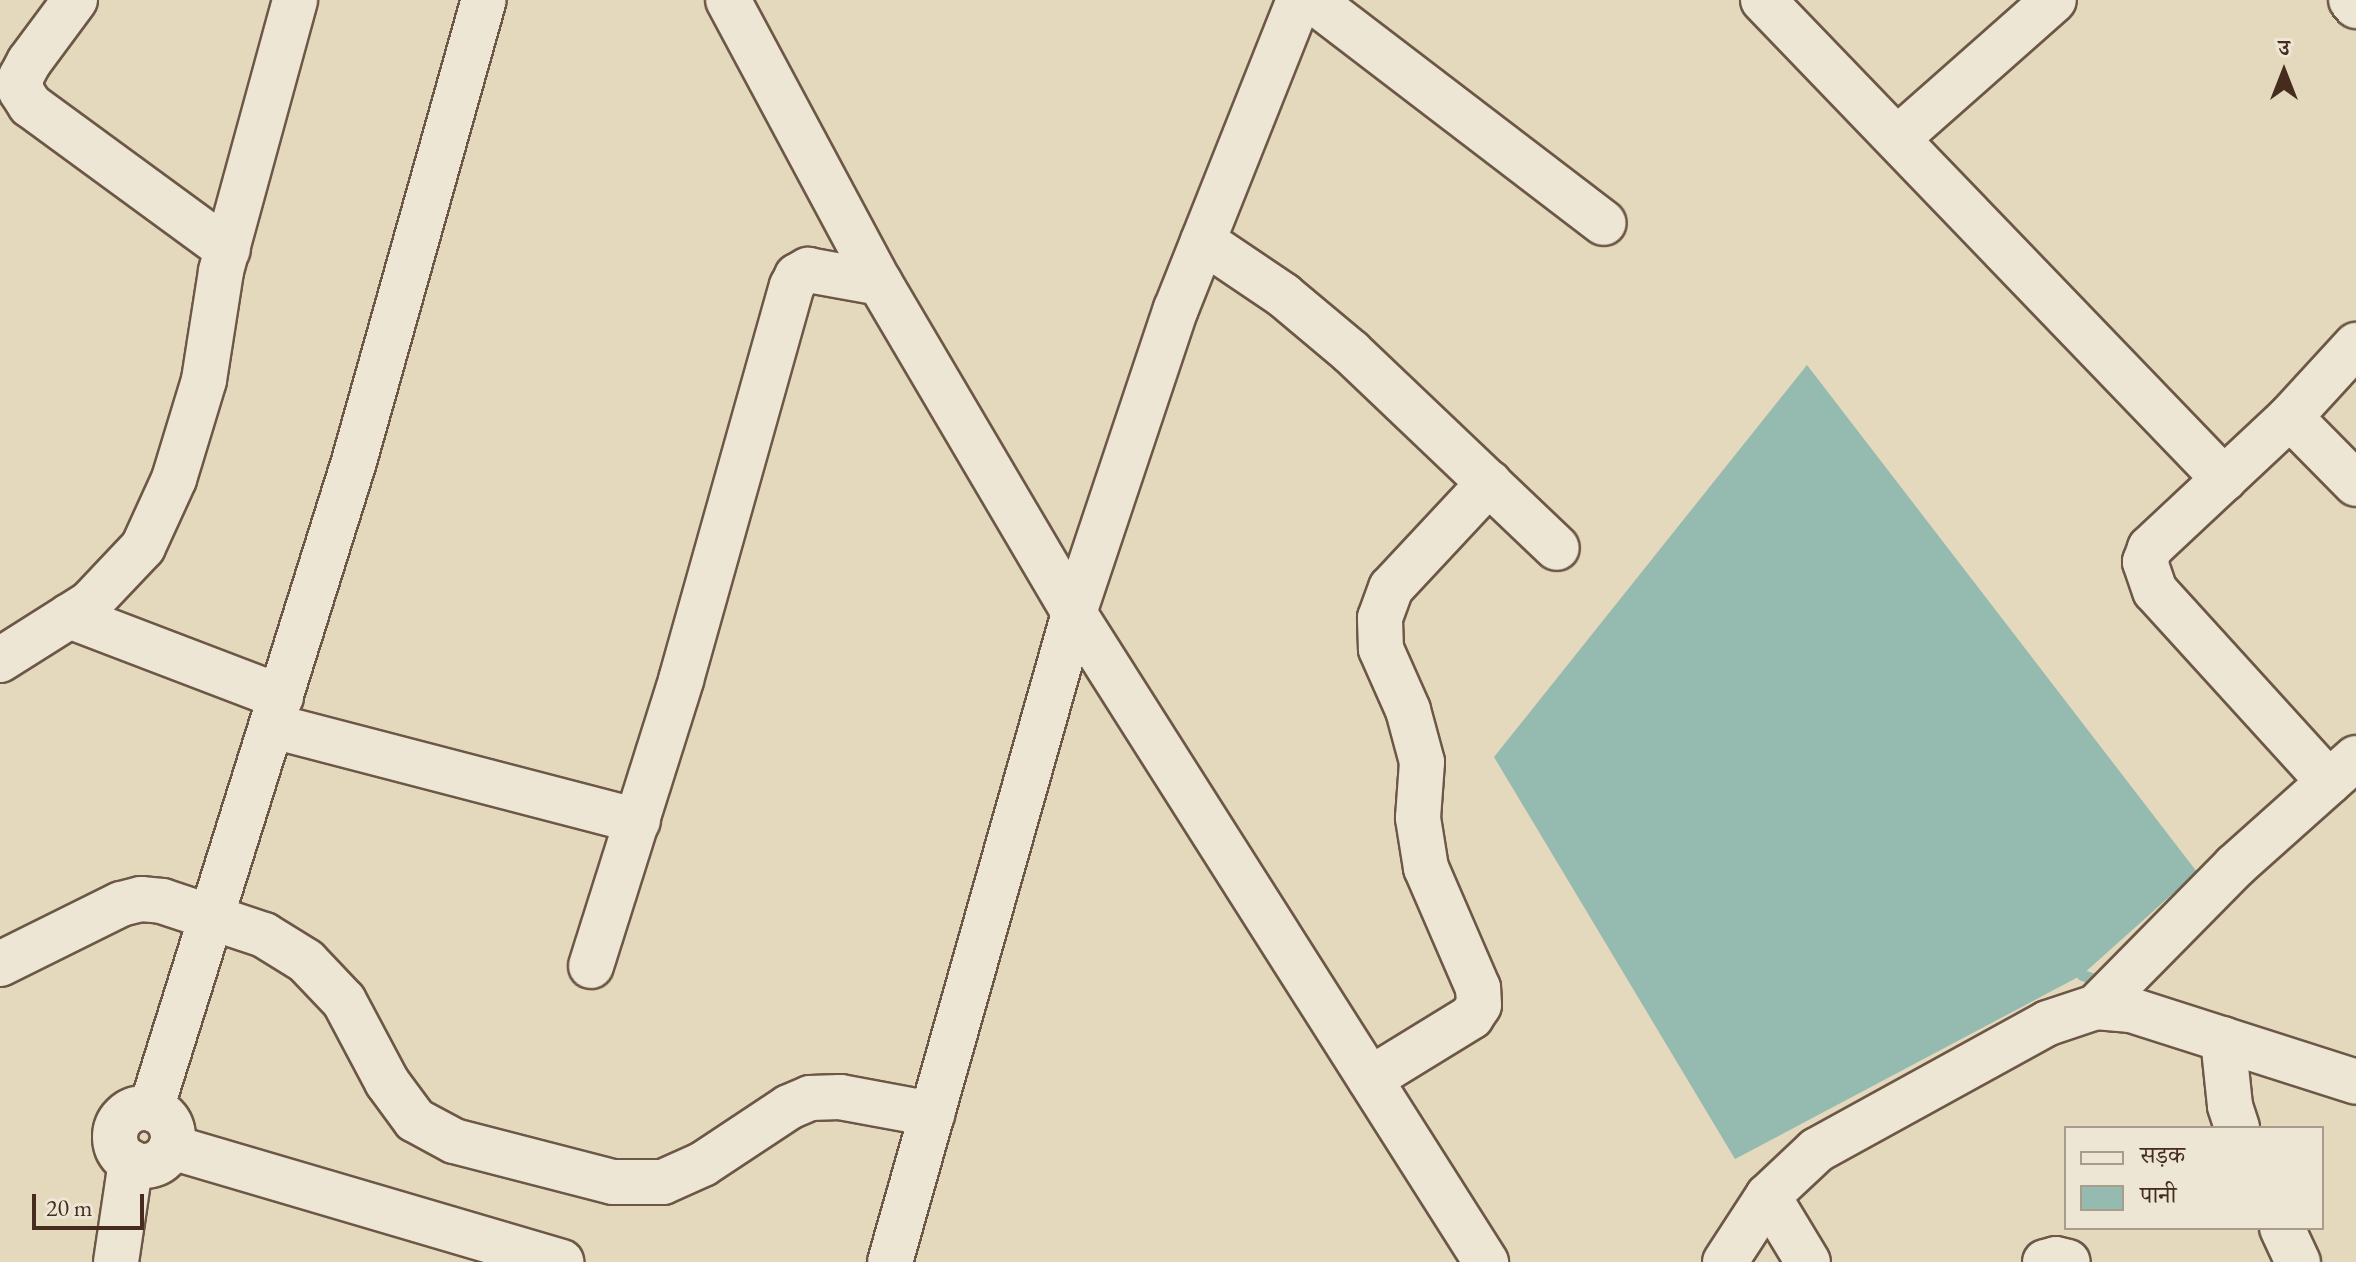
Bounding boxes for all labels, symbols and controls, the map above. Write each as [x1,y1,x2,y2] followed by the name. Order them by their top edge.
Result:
[2244,32,2324,112] north arrow
[2278,33,2290,62] text: उ
[2064,1126,2324,1230] legend
[2140,1139,2185,1170] text: सड़क
[36,1178,148,1228] scale bar
[2140,1179,2177,1210] text: पानी
[46,1192,93,1223] text: 20 m

